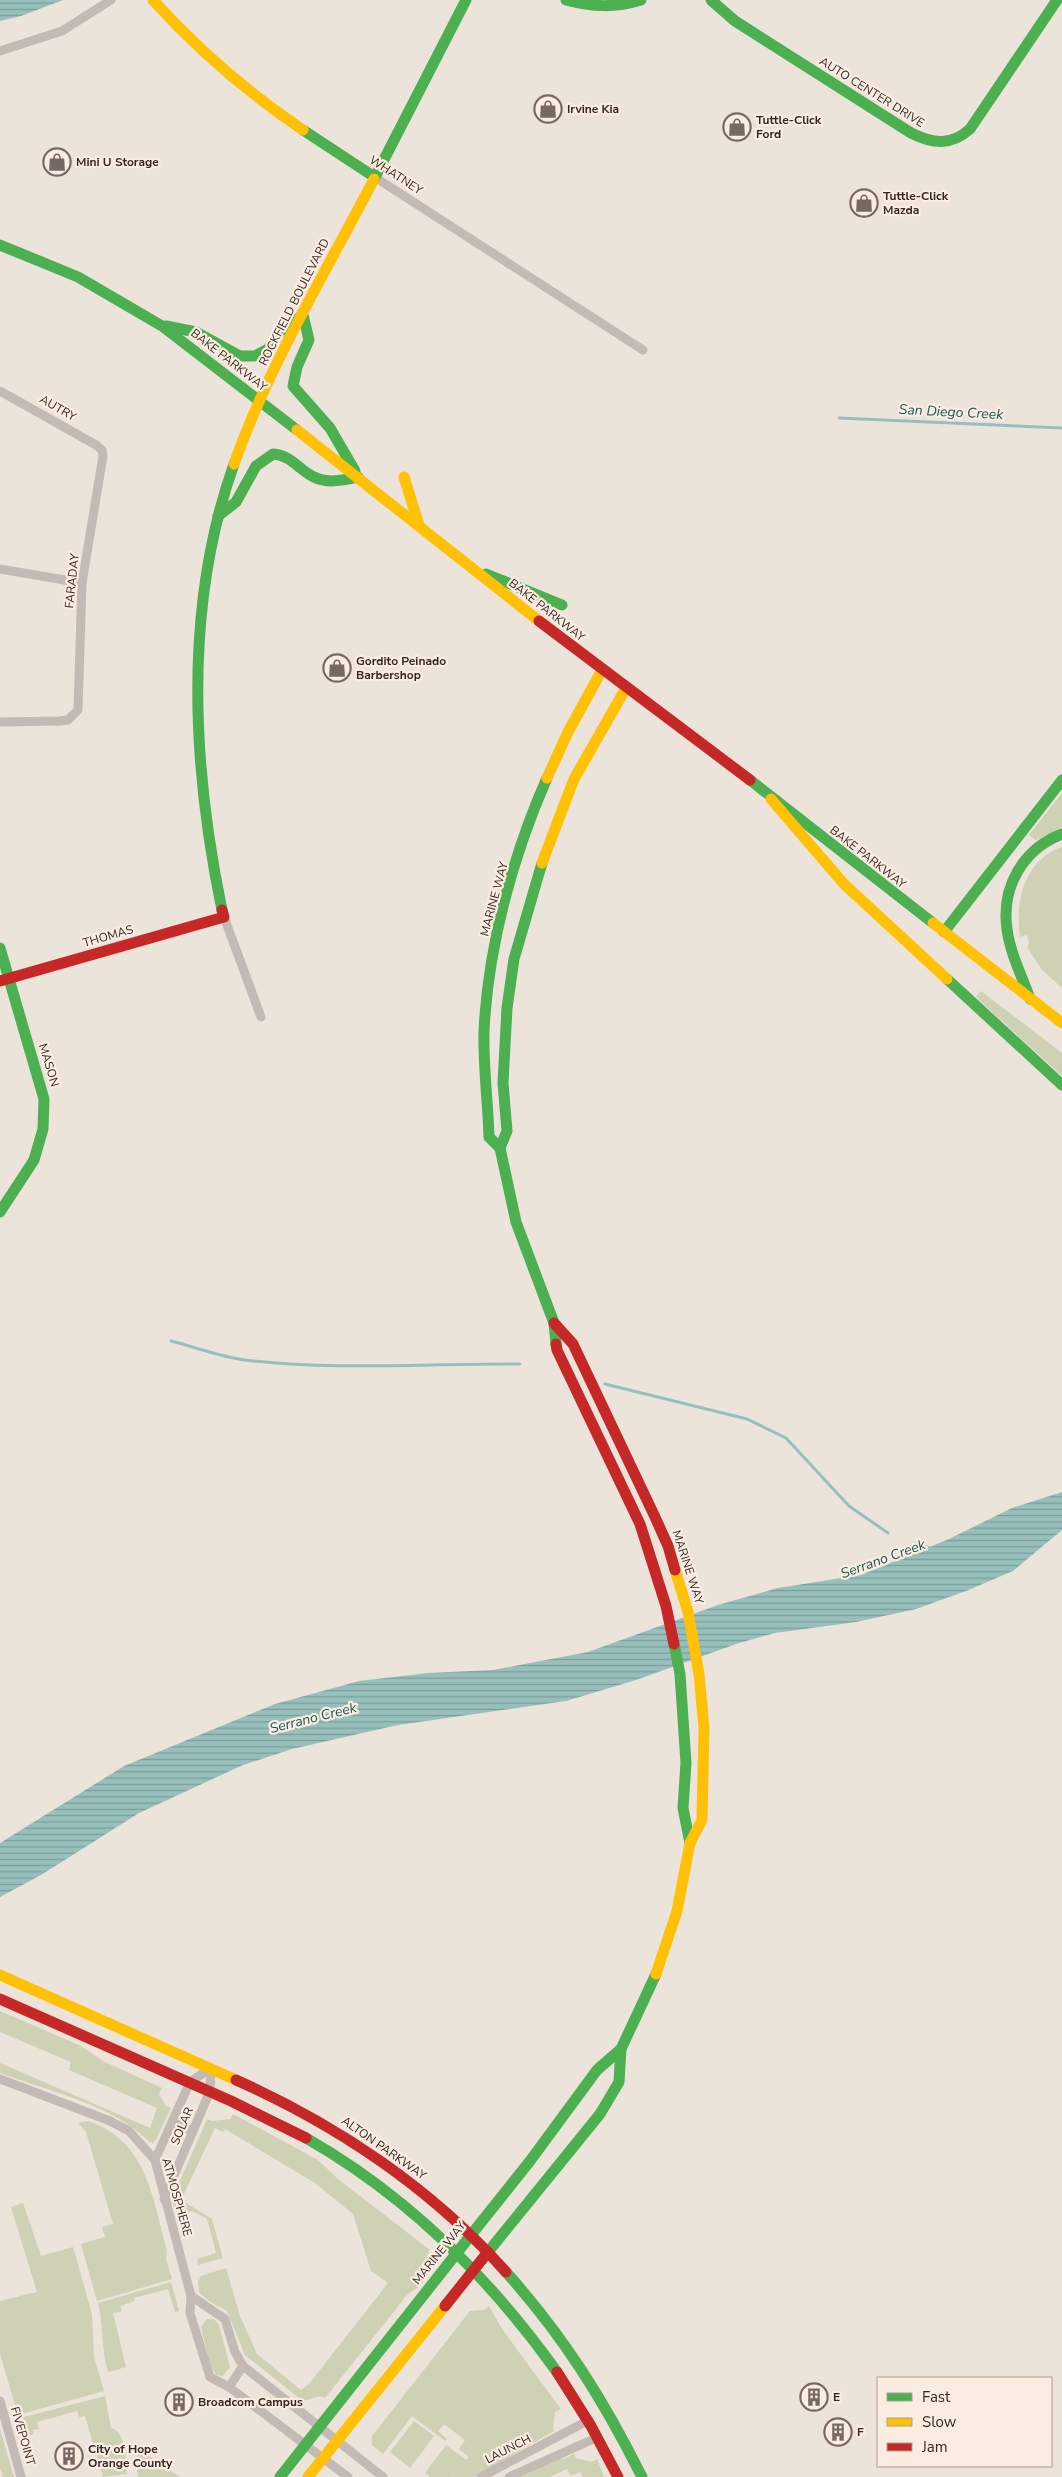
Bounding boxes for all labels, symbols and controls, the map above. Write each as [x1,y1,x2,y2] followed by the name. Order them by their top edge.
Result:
[816,53,928,131] street label: AUTO CENTER DRIVE
[533,94,563,124] shop icon: Irvine Kia
[567,101,619,117] place label: Irvine Kia
[722,112,752,142] shop icon: Tuttle-Click Ford
[756,112,822,142] place label: Tuttle-Click Ford
[42,147,72,177] shop icon: Mini U Storage
[366,152,426,199] street label: WHATNEY
[76,154,159,170] place label: Mini U Storage
[849,188,879,218] shop icon: Tuttle-Click Mazda
[883,188,949,218] place label: Tuttle-Click Mazda
[255,236,333,368] street label: ROCKFIELD BOULEVARD
[187,325,271,395] street label: BAKE PARKWAY
[37,391,80,425] street label: AUTRY
[898,400,1005,424] water label: San Diego Creek
[61,552,83,609] street label: FARADAY
[505,575,589,645] street label: BAKE PARKWAY
[322,653,352,683] shop icon: Gordito Peinado Barbershop
[356,653,446,683] place label: Gordito Peinado Barbershop
[826,822,910,892] street label: BAKE PARKWAY
[476,859,512,938] street label: MARINE WAY
[81,921,135,951] street label: THOMAS
[35,1041,63,1089] street label: MASON
[669,1528,708,1607] street label: MARINE WAY
[838,1535,929,1583] water label: Serrano Creek
[268,1698,359,1738] water label: Serrano Creek
[167,2105,197,2147] street label: SOLAR
[338,2113,430,2184] street label: ALTON PARKWAY
[158,2156,196,2238] street label: ATMOSPHERE
[409,2217,470,2288] street label: MARINE WAY
[877,2377,1052,2467] legend
[799,2382,829,2412] building icon: E
[164,2387,194,2417] building icon: Broadcom Campus
[922,2387,951,2407] text: Fast
[833,2389,840,2405] place label: E
[198,2394,303,2410] place label: Broadcom Campus
[7,2405,39,2468] street label: FIVEPOINT
[922,2412,957,2432] text: Slow
[823,2417,853,2447] building icon: F
[857,2424,864,2440] place label: F
[482,2431,534,2467] street label: LAUNCH
[921,2437,948,2457] text: Jam
[54,2441,84,2471] building icon: City of Hope Orange County
[88,2441,173,2471] place label: City of Hope Orange County

